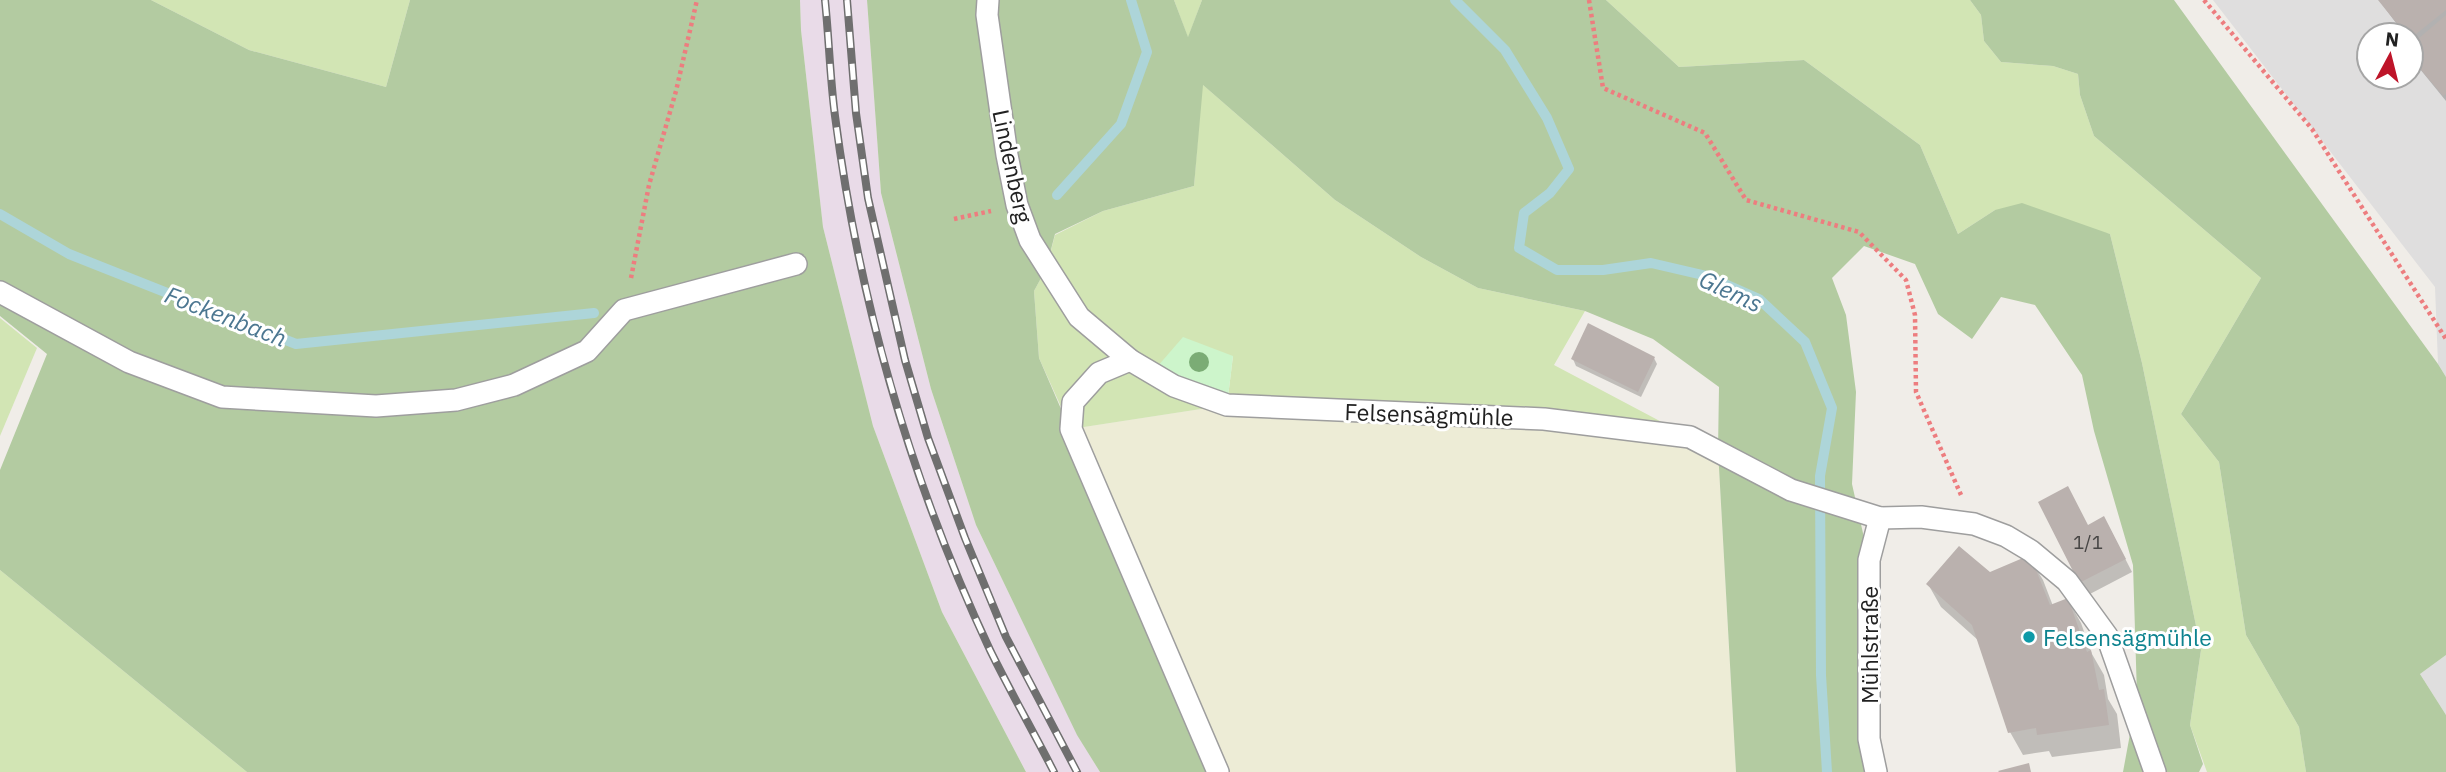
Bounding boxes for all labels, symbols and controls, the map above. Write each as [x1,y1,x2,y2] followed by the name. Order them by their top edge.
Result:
[2355,21,2425,91] north arrow
[2384,26,2400,52] text: N
[986,106,1040,226] street label: Lindenberg
[1694,263,1768,319] water label: Glems
[161,278,291,354] water label: Fockenbach
[1344,396,1514,432] street label: Felsensägmühle
[2073,530,2103,554] house number: 1/1
[1854,586,1884,704] street label: Mühlstraße
[2043,622,2212,652] place label: Felsensägmühle
[2021,629,2037,645] marker: Felsensägmühle

